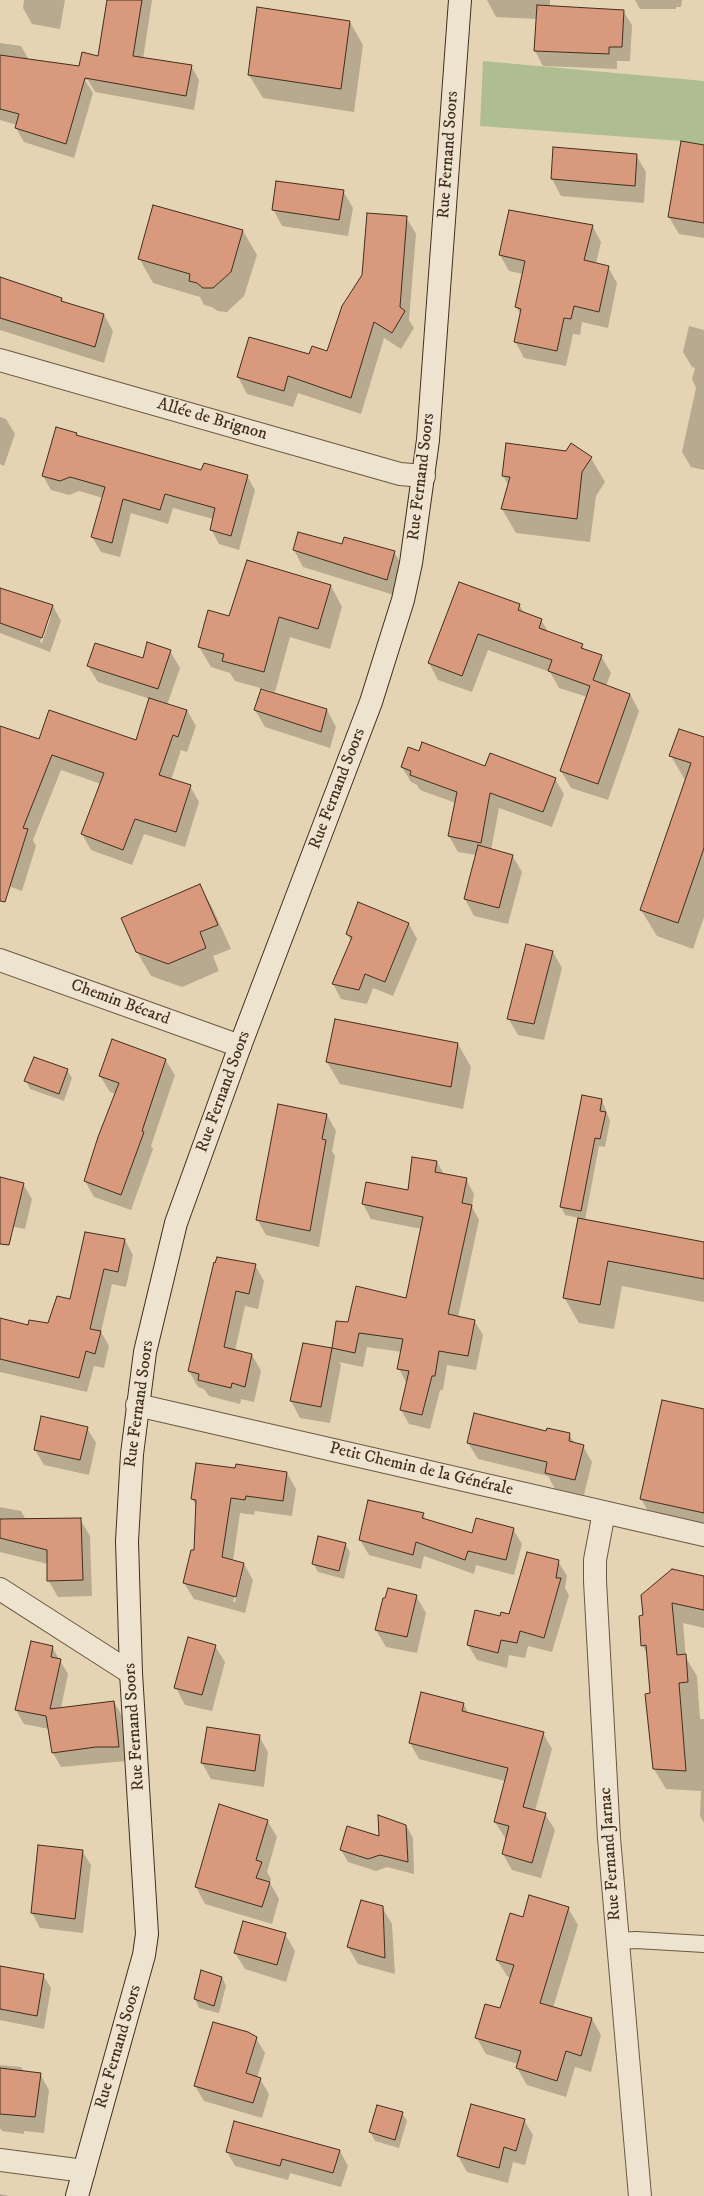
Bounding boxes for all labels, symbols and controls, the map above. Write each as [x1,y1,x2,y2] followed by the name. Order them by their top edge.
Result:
[434,90,464,220] street label: Rue Fernand Soors
[155,395,269,445] street label: Allée de Brignon
[404,412,440,542] street label: Rue Fernand Soors
[306,726,370,852] street label: Rue Fernand Soors
[68,976,172,1030] street label: Chemin Bécard
[193,1028,255,1156] street label: Rue Fernand Soors
[121,1339,159,1469] street label: Rue Fernand Soors
[327,1439,515,1501] street label: Petit Chemin de la Générale
[120,1662,150,1792] street label: Rue Fernand Soors
[596,1786,626,1922] street label: Rue Fernand Jarnac
[92,1983,146,2111] street label: Rue Fernand Soors

